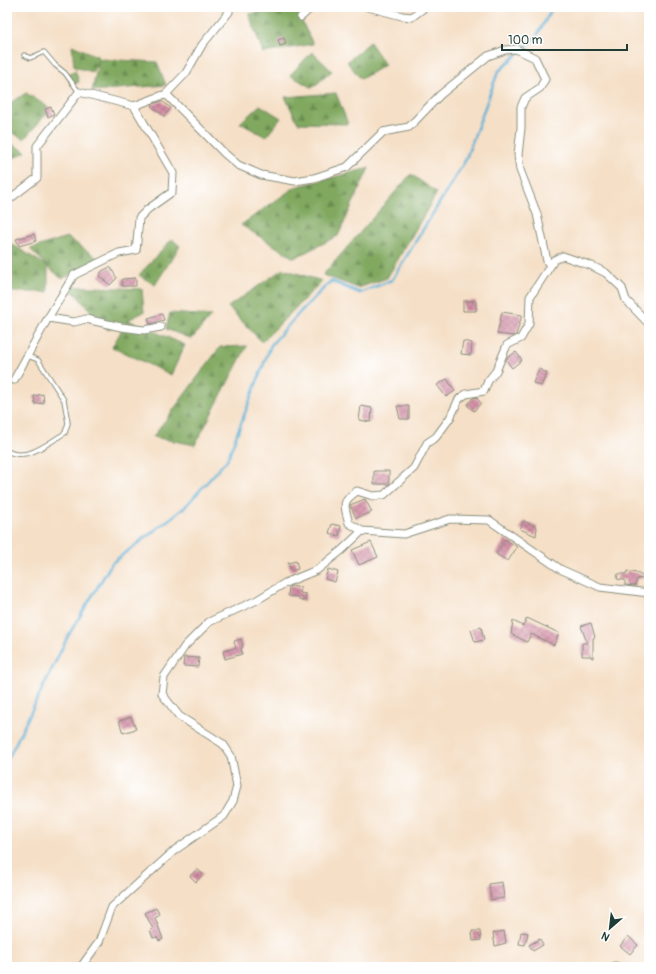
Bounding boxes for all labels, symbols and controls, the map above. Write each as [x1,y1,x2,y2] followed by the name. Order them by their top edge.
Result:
[502,26,627,52] scale bar
[508,33,543,48] text: 100 m
[590,908,630,948] north arrow
[599,929,612,944] text: N

